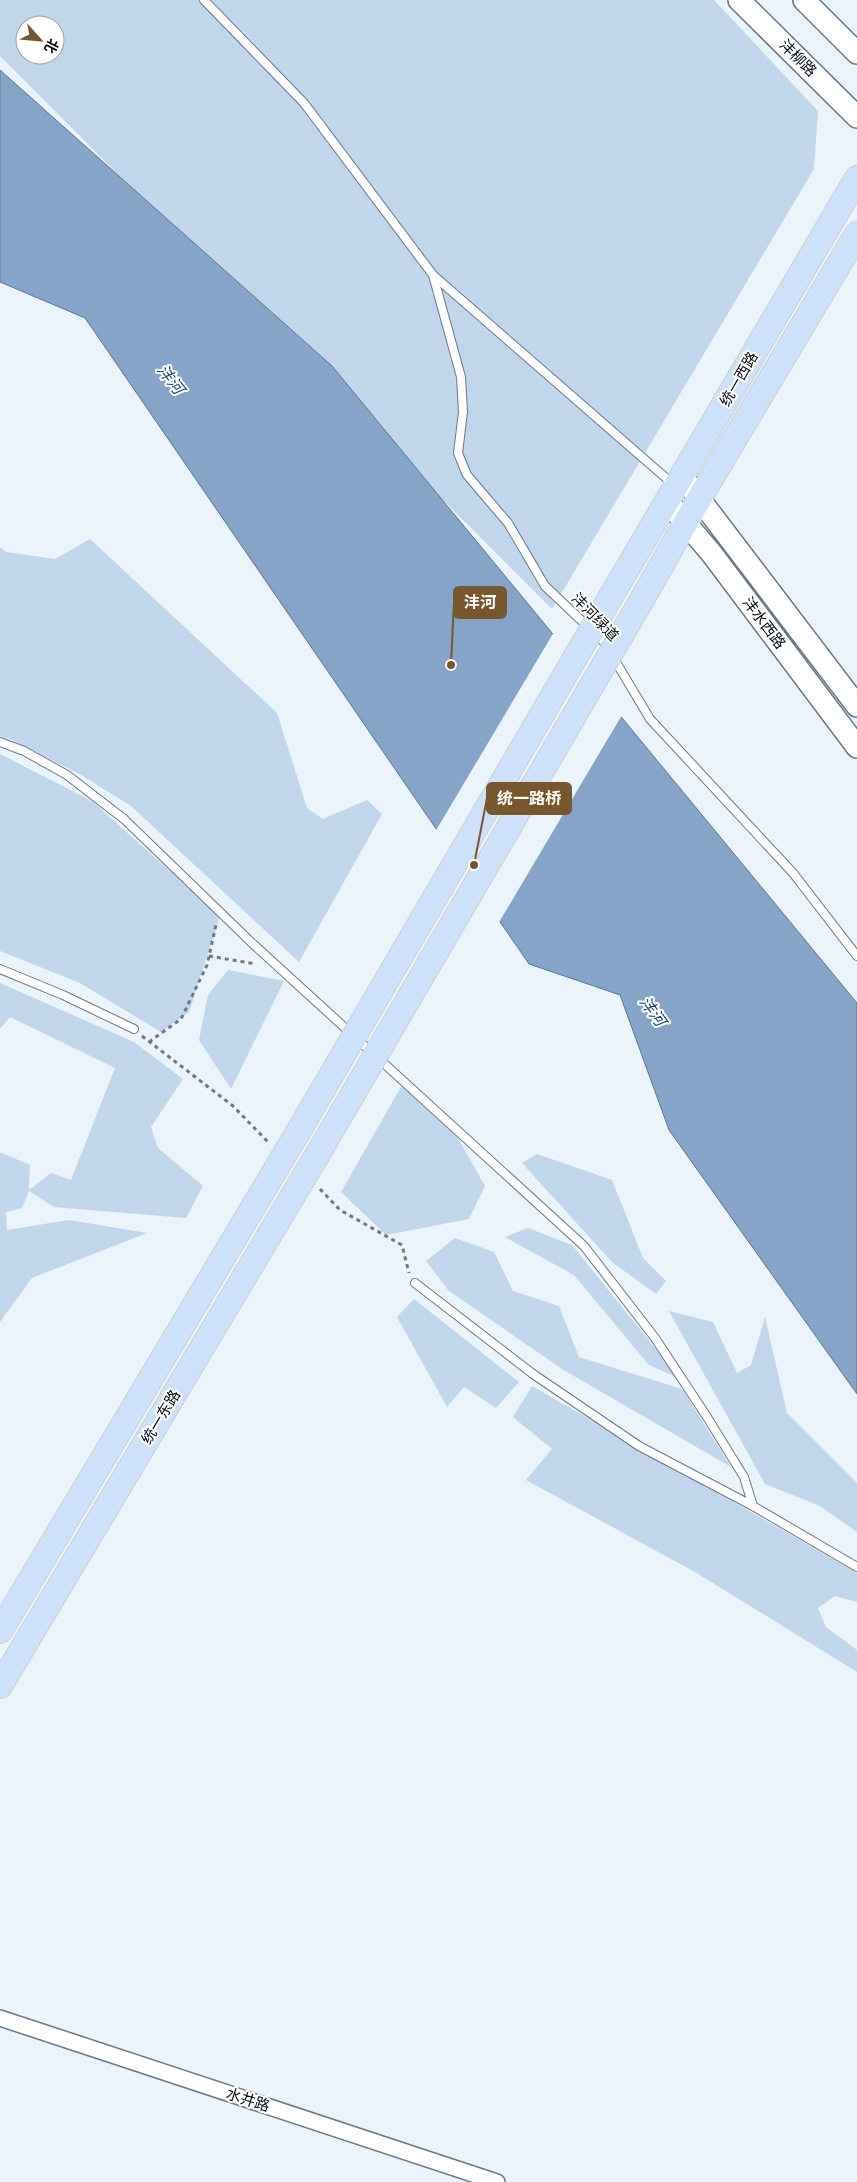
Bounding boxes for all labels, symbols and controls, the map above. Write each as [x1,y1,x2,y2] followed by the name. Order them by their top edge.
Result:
[15,15,65,65] north arrow
[40,36,62,56] text: 北
[776,36,820,80] street label: 沣柳路
[716,349,762,409] street label: 统一西路
[153,361,190,400] water label: 沣河
[454,587,506,618] callout: 沣河
[568,589,622,645] street label: 沣河绿道
[464,593,496,612] text: 沣河
[739,594,789,652] street label: 沣水西路
[487,783,571,814] callout: 统一路桥
[497,789,562,808] text: 统一路桥
[636,993,671,1032] water label: 沣河
[138,1387,184,1447] street label: 统一东路
[224,2084,272,2116] street label: 水井路

